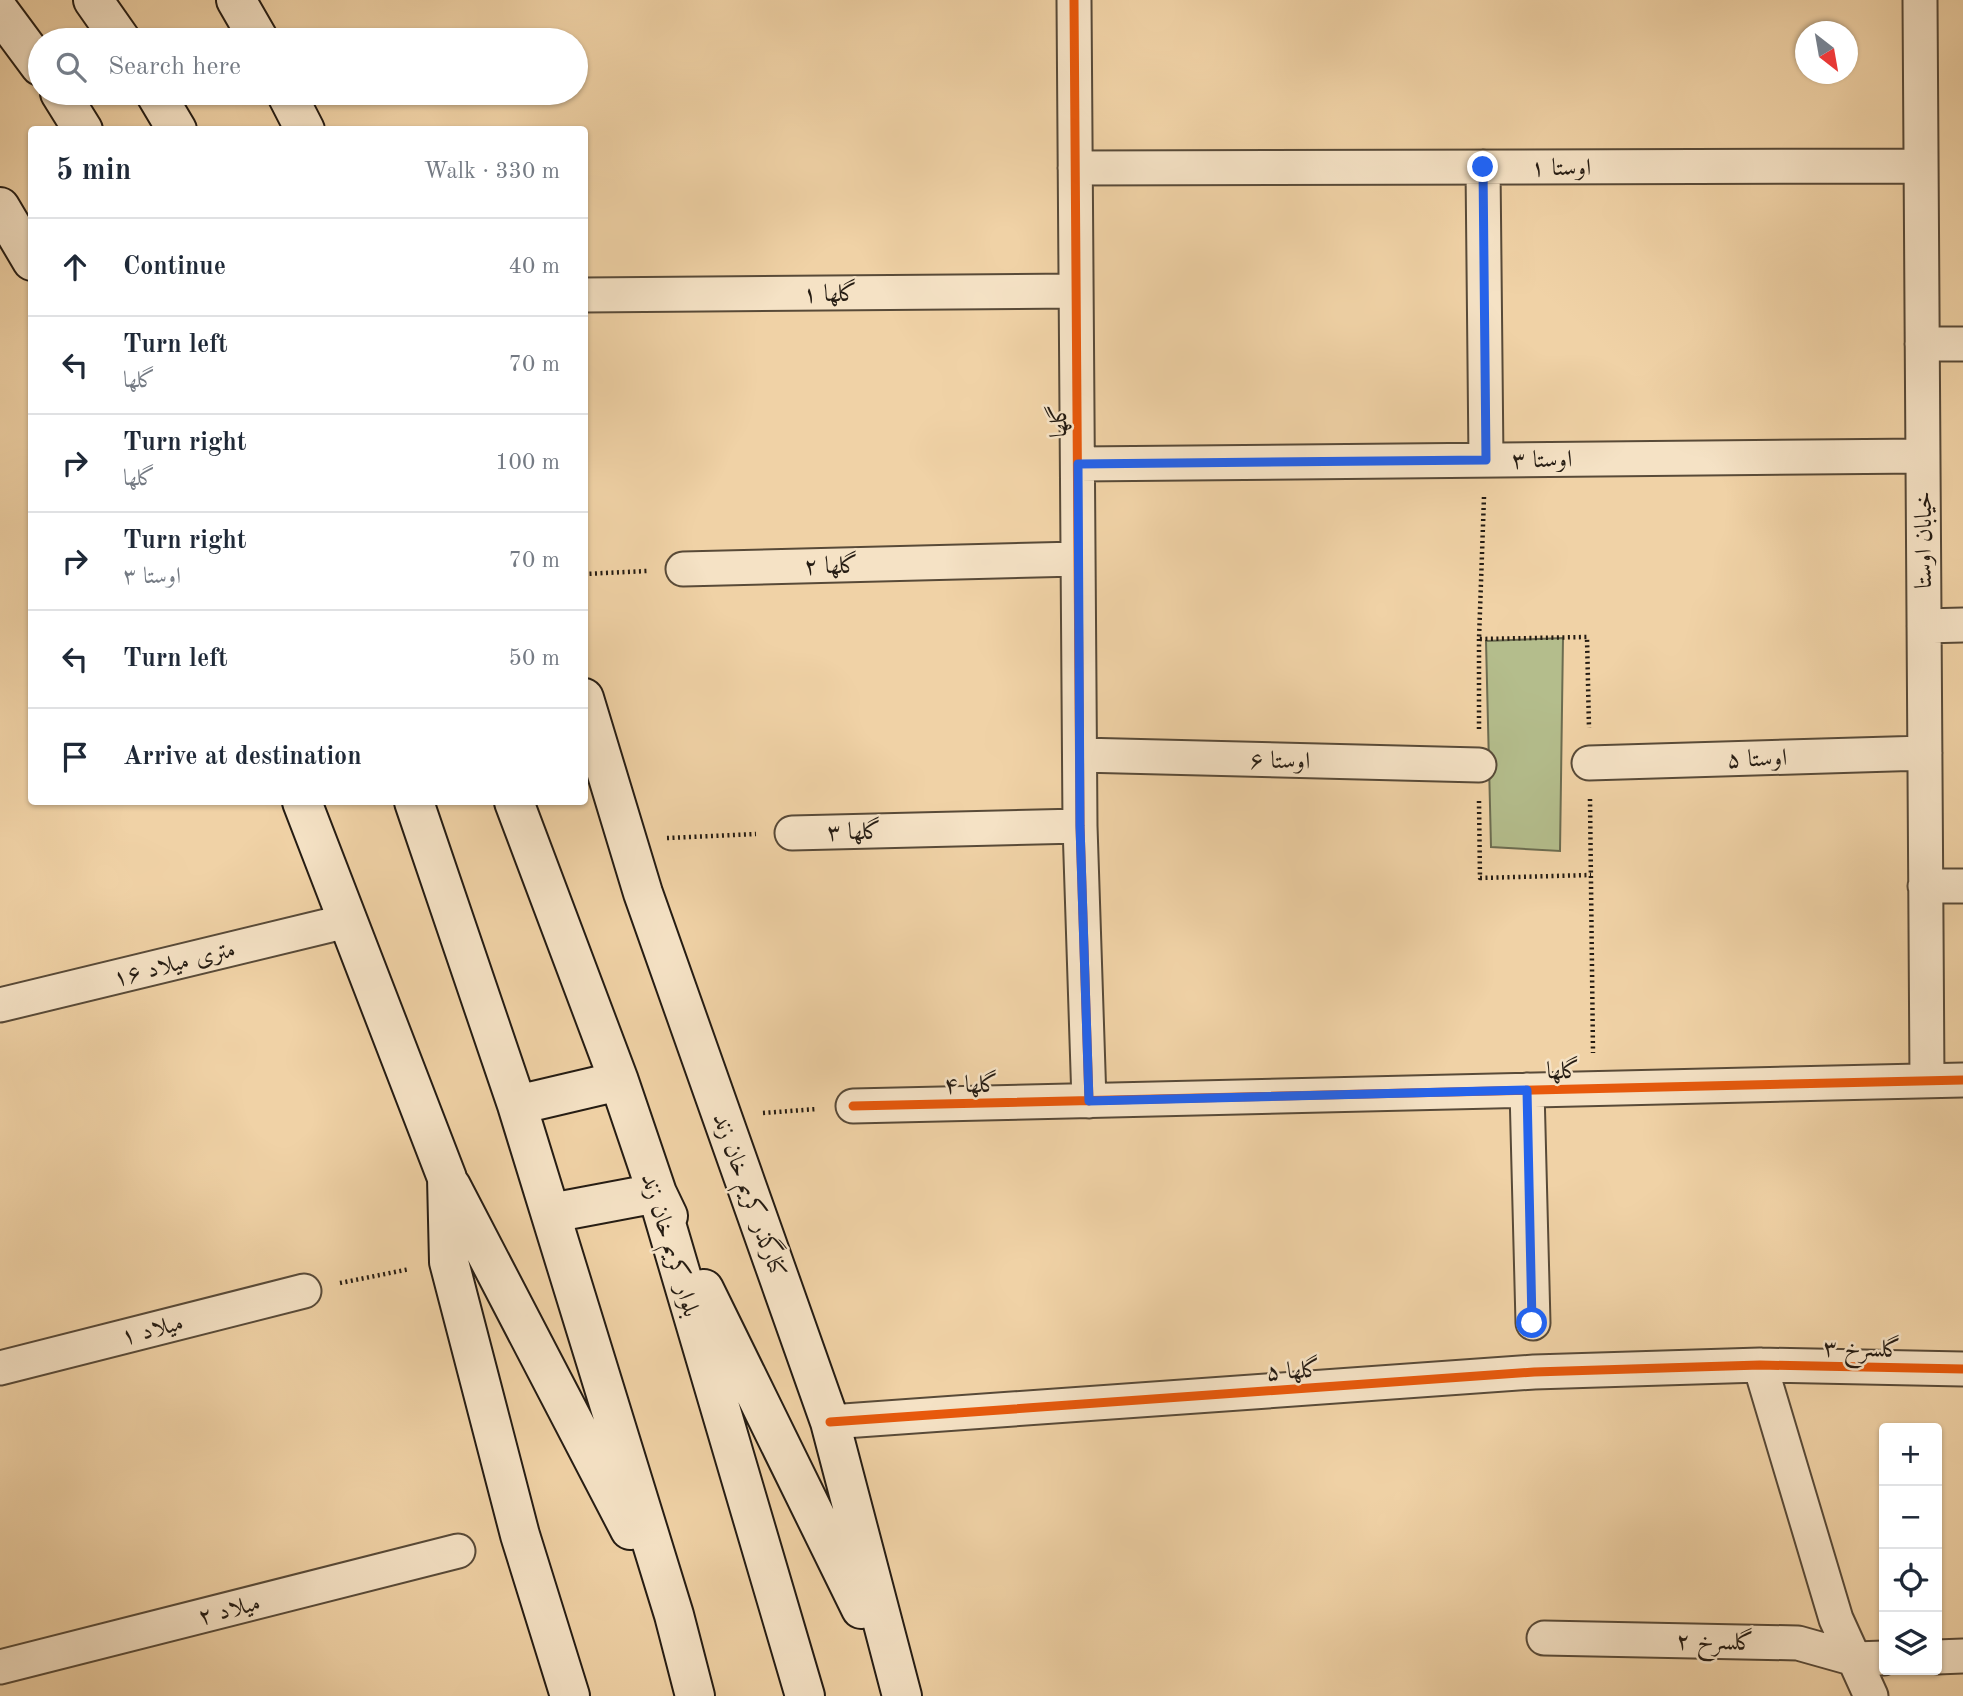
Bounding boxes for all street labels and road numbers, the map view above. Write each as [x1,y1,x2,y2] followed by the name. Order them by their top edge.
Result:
[1531,157,1591,181] street label: اوستا ۱
[803,278,857,307] street label: گلها ۱
[1043,404,1072,438] street label: گلها
[1512,448,1573,474] street label: اوستا ۳
[1913,491,1937,589] street label: خیابان اوستا
[804,550,858,579] street label: گلها ۲
[1726,747,1788,773] street label: اوستا ۵
[1249,749,1310,775] street label: اوستا ۶
[827,816,881,845] street label: گلها ۳
[111,938,238,992] street label: ۱۶ متری میلاد
[1546,1055,1580,1084] street label: گلها
[944,1069,998,1098] street label: گلها ۴
[701,1108,796,1283] street label: کنارگذر کریم خان زند
[629,1170,705,1322] street label: بلوار کریم خان زند
[119,1312,186,1350] street label: میلاد ۱
[1823,1332,1901,1370] street label: گلسرخ ۳
[1265,1353,1321,1386] street label: گلها ۵
[196,1592,263,1630] street label: میلاد ۲
[1676,1625,1754,1663] street label: گلسرخ ۲

